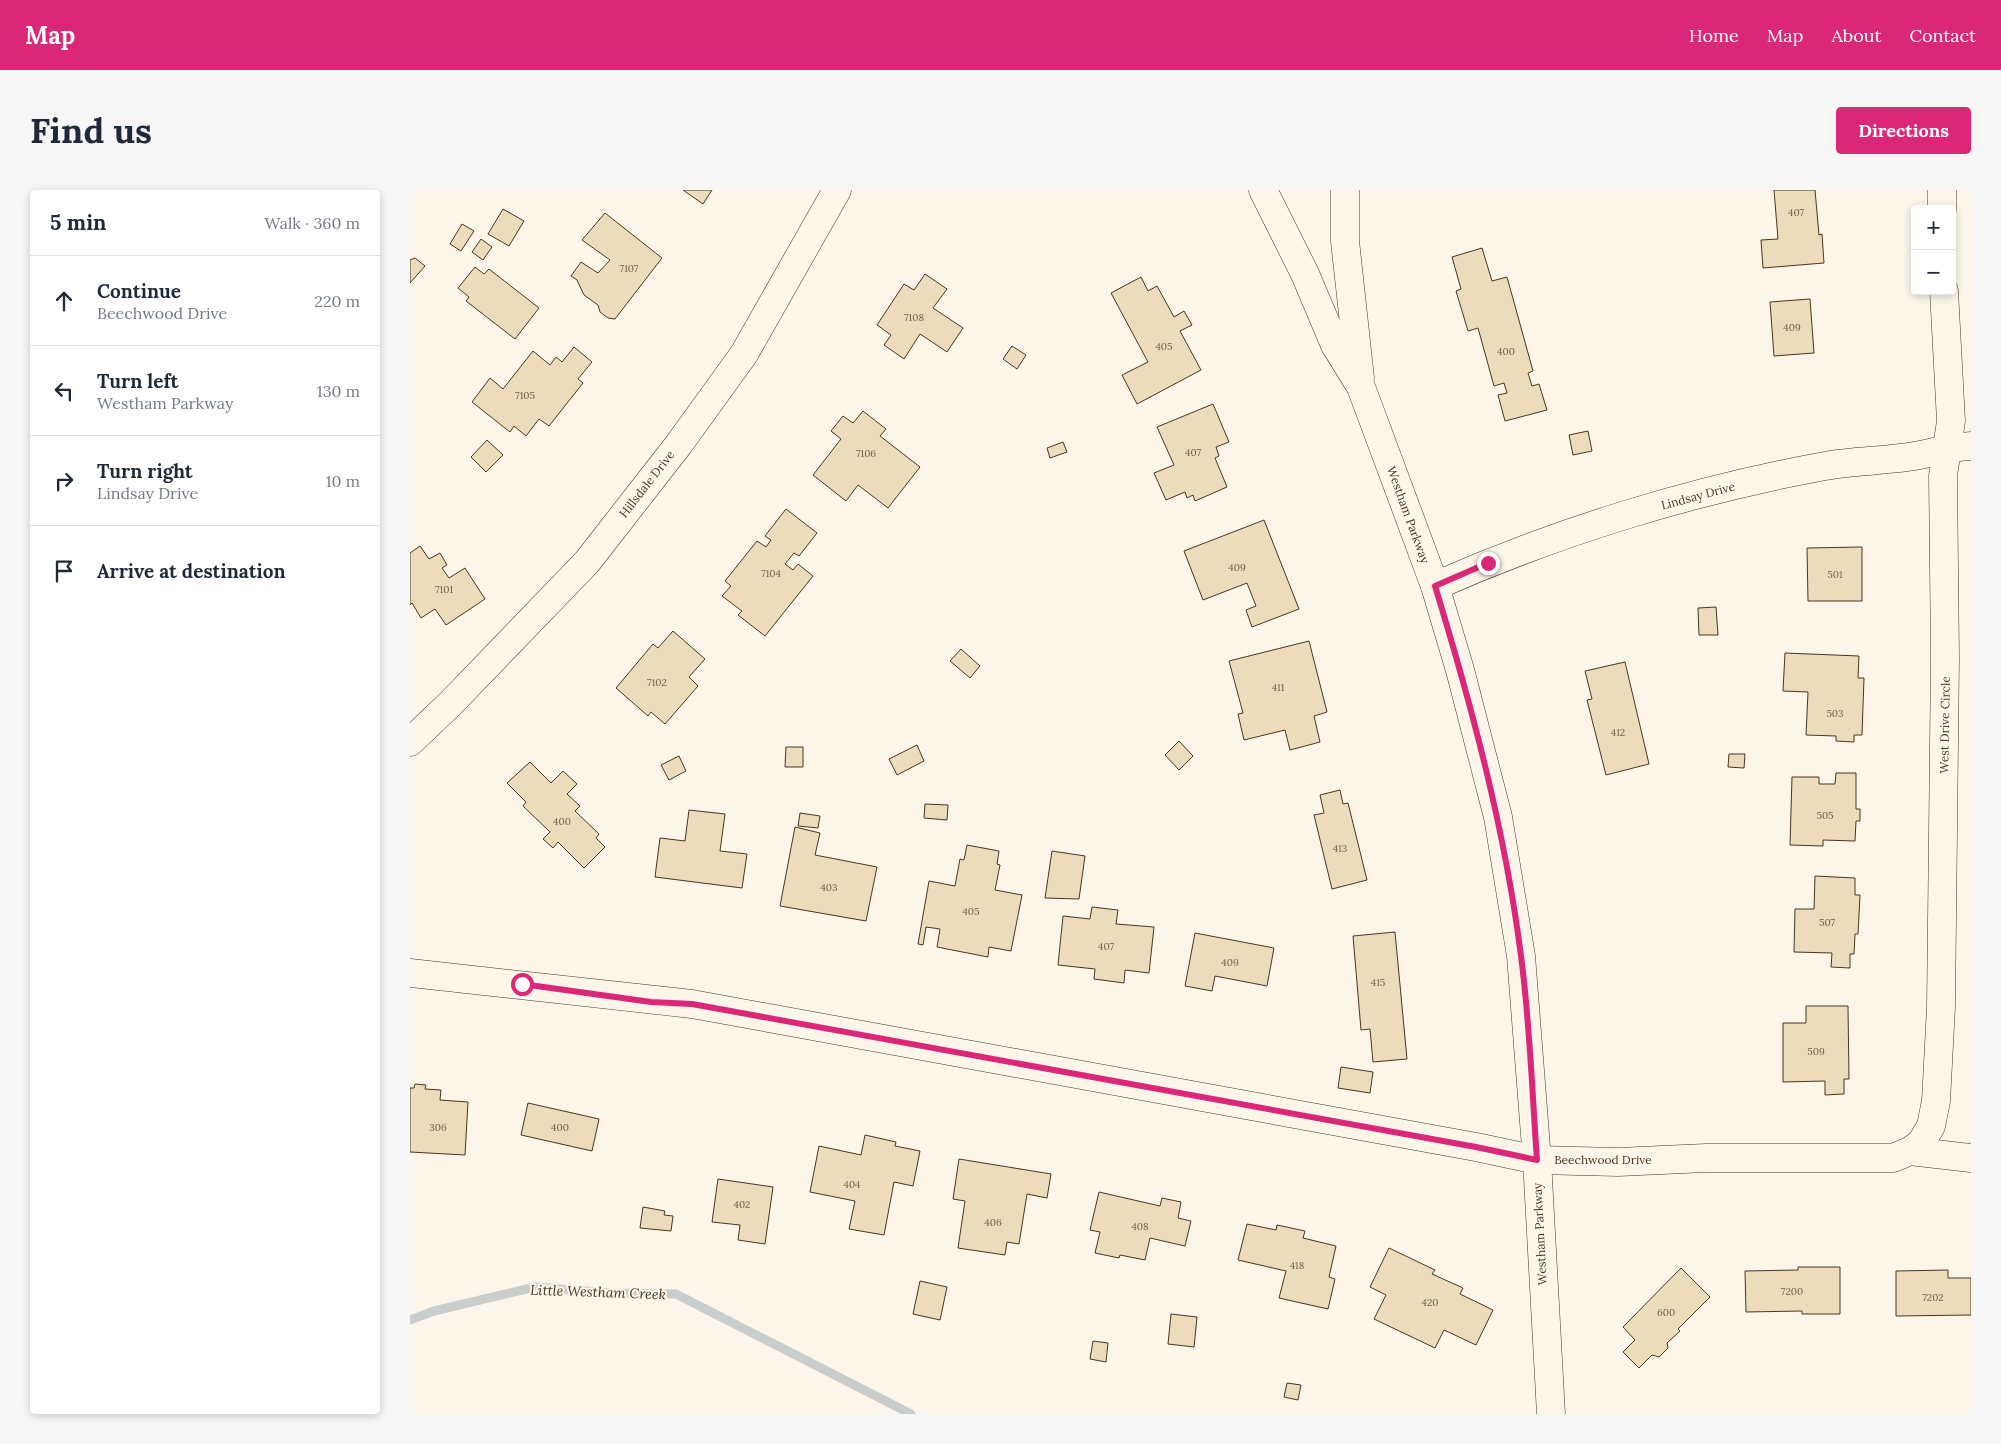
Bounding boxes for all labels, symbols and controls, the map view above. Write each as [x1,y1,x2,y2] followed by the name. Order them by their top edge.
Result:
[25,20,75,51] text: Map
[1689,24,1739,47] text: Home
[1767,24,1803,47] text: Map
[1831,24,1881,47] text: About
[1909,24,1976,47] text: Contact
[1836,107,1971,154] button: Directions
[30,108,152,153] text: Find us
[1911,205,1956,295] map controls
[1911,205,1956,250] button: +
[1788,206,1804,219] house number: 407
[50,209,106,236] text: 5 min
[264,213,360,233] text: Walk · 360 m
[1911,250,1956,295] button: −
[620,262,639,275] house number: 7107
[97,279,181,303] text: Continue
[50,287,78,315] icon: ahead
[314,291,360,311] text: 220 m
[97,303,227,323] text: Beechwood Drive
[904,311,924,324] house number: 7108
[1783,321,1801,334] house number: 409
[1155,340,1173,353] house number: 405
[1497,345,1515,358] house number: 400
[97,369,178,393] text: Turn left
[50,377,78,405] icon: left
[317,381,360,401] text: 130 m
[515,389,535,402] house number: 7105
[97,393,233,413] text: Westham Parkway
[1185,446,1201,459] house number: 407
[616,447,678,520] street label: Hillsdale Drive
[856,447,876,460] house number: 7106
[97,459,193,483] text: Turn right
[1384,464,1433,566] street label: Westham Parkway
[50,467,78,495] icon: right
[326,471,360,491] text: 10 m
[1659,478,1737,513] street label: Lindsay Drive
[97,483,198,503] text: Lindsay Drive
[1477,552,1500,575] route end
[50,557,78,585] icon: arrive
[97,559,286,583] text: Arrive at destination
[1228,561,1246,574] house number: 409
[761,567,782,580] house number: 7104
[1827,568,1843,581] house number: 501
[435,583,453,596] house number: 7101
[647,676,667,689] house number: 7102
[1936,676,1953,774] street label: West Drive Circle
[1272,681,1285,694] house number: 411
[1826,707,1844,720] house number: 503
[1611,726,1625,739] house number: 412
[1816,809,1834,822] house number: 505
[553,815,571,828] house number: 400
[1333,842,1348,855] house number: 413
[820,881,838,894] house number: 403
[962,905,980,918] house number: 405
[1819,916,1835,929] house number: 507
[1098,940,1114,953] house number: 407
[1221,956,1239,969] house number: 409
[511,973,534,996] route start
[1371,976,1385,989] house number: 415
[1807,1045,1825,1058] house number: 509
[429,1121,447,1134] house number: 306
[551,1121,569,1134] house number: 400
[1554,1152,1652,1167] street label: Beechwood Drive
[843,1178,861,1191] house number: 404
[1529,1182,1550,1286] street label: Westham Parkway
[734,1198,750,1211] house number: 402
[984,1216,1002,1229] house number: 406
[1131,1220,1149,1233] house number: 408
[1290,1259,1305,1272] house number: 418
[530,1281,666,1303] water label: Little Westham Creek
[1781,1285,1803,1298] house number: 7200
[1922,1291,1944,1304] house number: 7202
[1422,1296,1439,1309] house number: 420
[1657,1306,1675,1319] house number: 600

